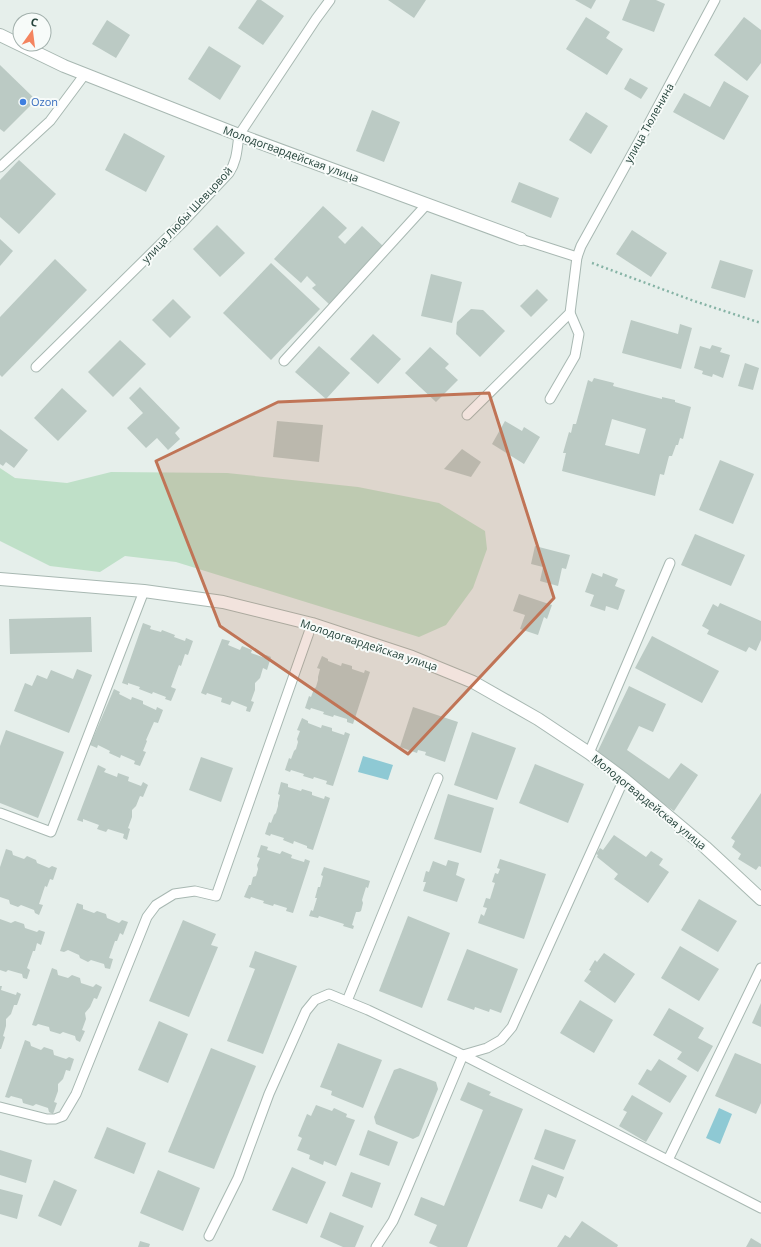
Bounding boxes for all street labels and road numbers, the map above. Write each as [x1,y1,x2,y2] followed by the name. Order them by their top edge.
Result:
[620,80,677,165] street label: улица Тюленина
[221,122,361,185] street label: Молодогвардейская улица
[138,163,235,266] street label: улица Любы Шевцовой
[299,615,440,674] street label: Молодогвардейская улица
[589,751,710,853] street label: Молодогвардейская улица

